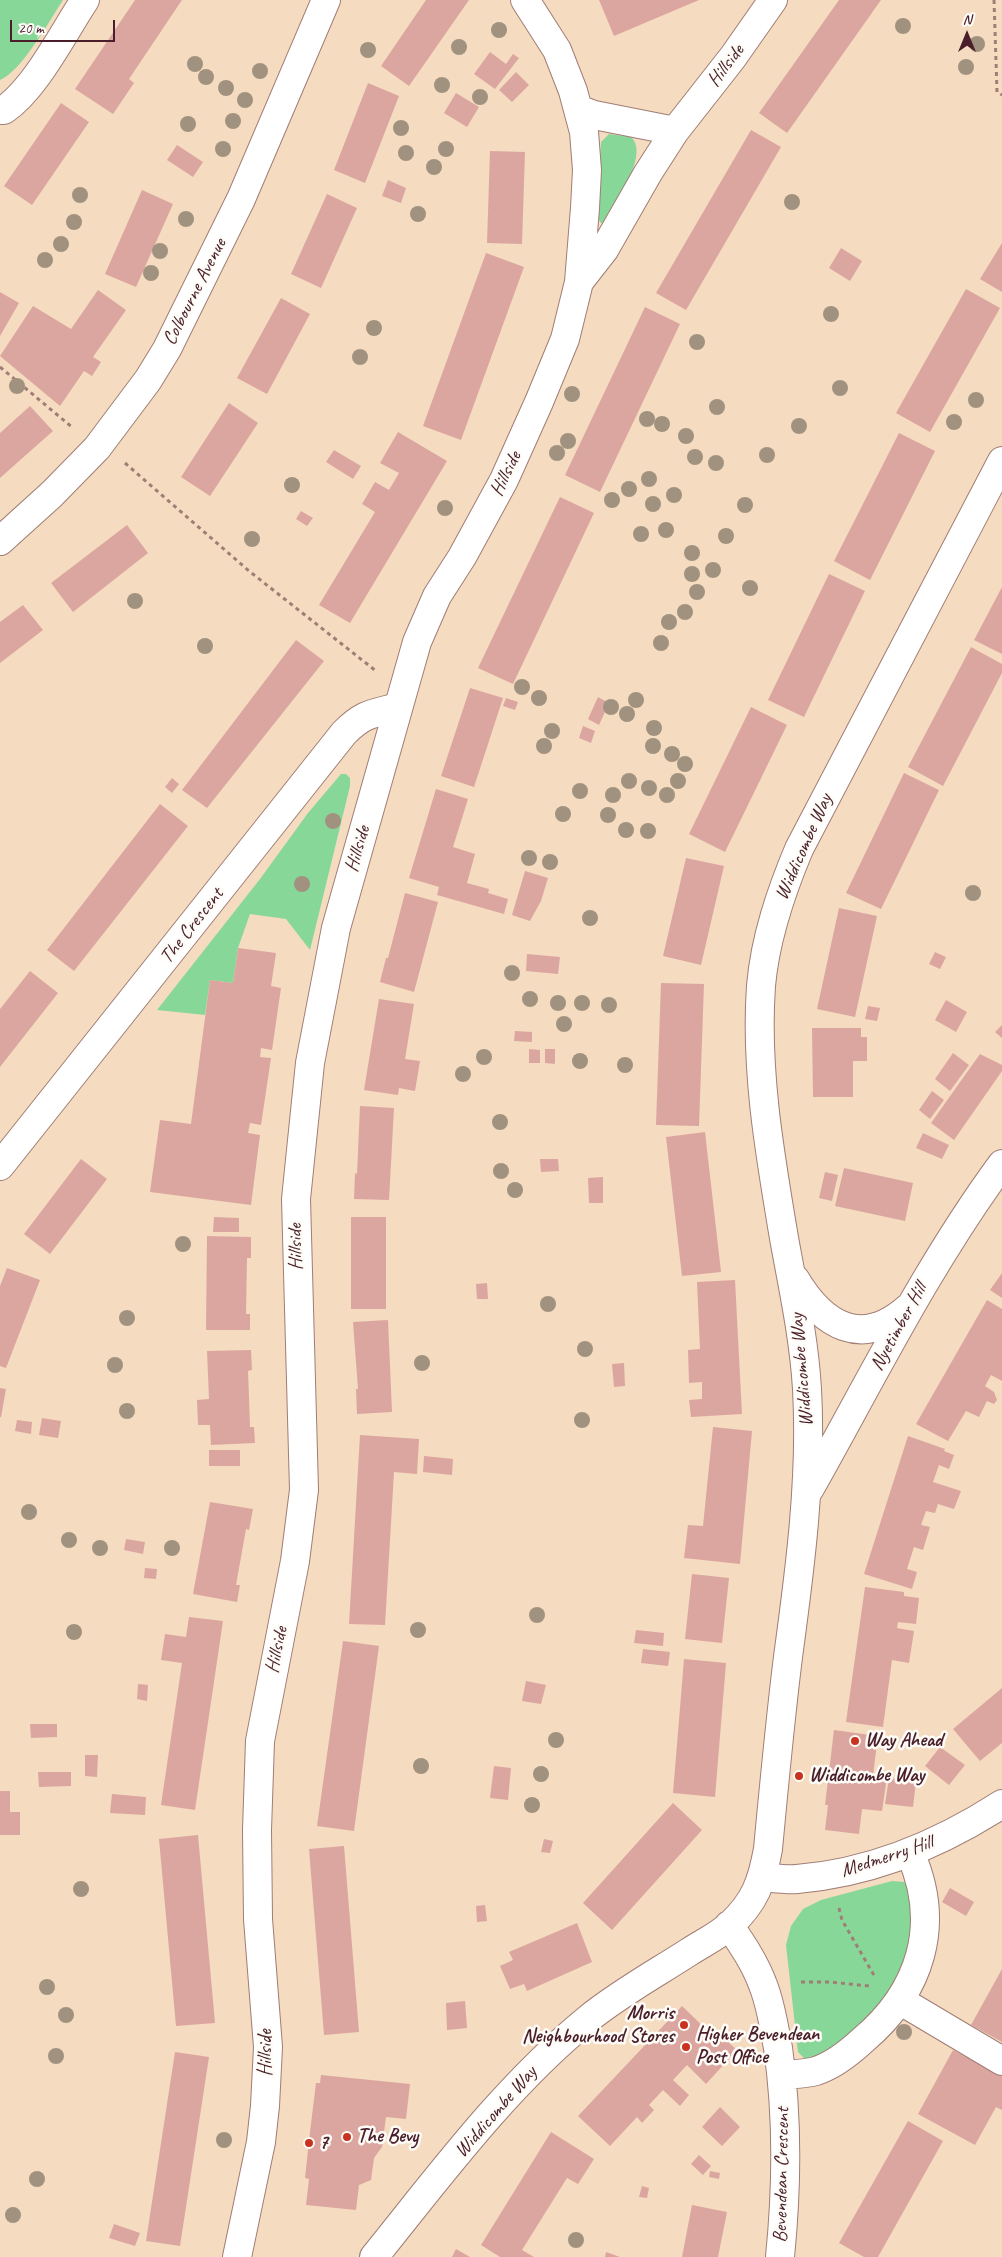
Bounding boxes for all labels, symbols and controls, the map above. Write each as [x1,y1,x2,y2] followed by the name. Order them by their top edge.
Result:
[12,10,118,42] scale bar
[942,10,992,60] north arrow
[963,11,971,28] text: N
[18,19,44,38] text: 20 m
[702,40,750,92] street label: Hillside
[158,235,232,349] street label: Colbourne Avenue
[485,448,527,500] street label: Hillside
[770,790,838,904] street label: Widdicombe Way
[340,823,376,875] street label: Hillside
[155,883,229,969] street label: The Crescent
[284,1223,308,1271] street label: Hillside
[865,1279,933,1375] street label: Nyetimber Hill
[785,1312,819,1428] street label: Widdicombe Way
[260,1625,294,1675] street label: Hillside
[865,1729,942,1753] place label: Way Ahead
[849,1735,861,1747] marker: Way Ahead
[809,1764,924,1788] place label: Widdicombe Way
[793,1770,805,1782] marker: Widdicombe Way
[838,1831,936,1883] street label: Medmerry Hill
[522,2002,674,2049] place label: Morris Neighbourhood Stores
[678,2019,690,2031] marker: Morris Neighbourhood Stores
[696,2023,819,2070] place label: Higher Bevendean Post Office
[254,2030,278,2076] street label: Hillside
[680,2041,692,2053] marker: Higher Bevendean Post Office
[450,2061,542,2163] street label: Widdicombe Way
[769,2107,795,2243] street label: Bevendean Crescent
[357,2125,418,2149] place label: The Bevy
[319,2131,328,2155] place label: 7
[341,2131,353,2143] marker: The Bevy
[303,2137,315,2149] marker: 7

